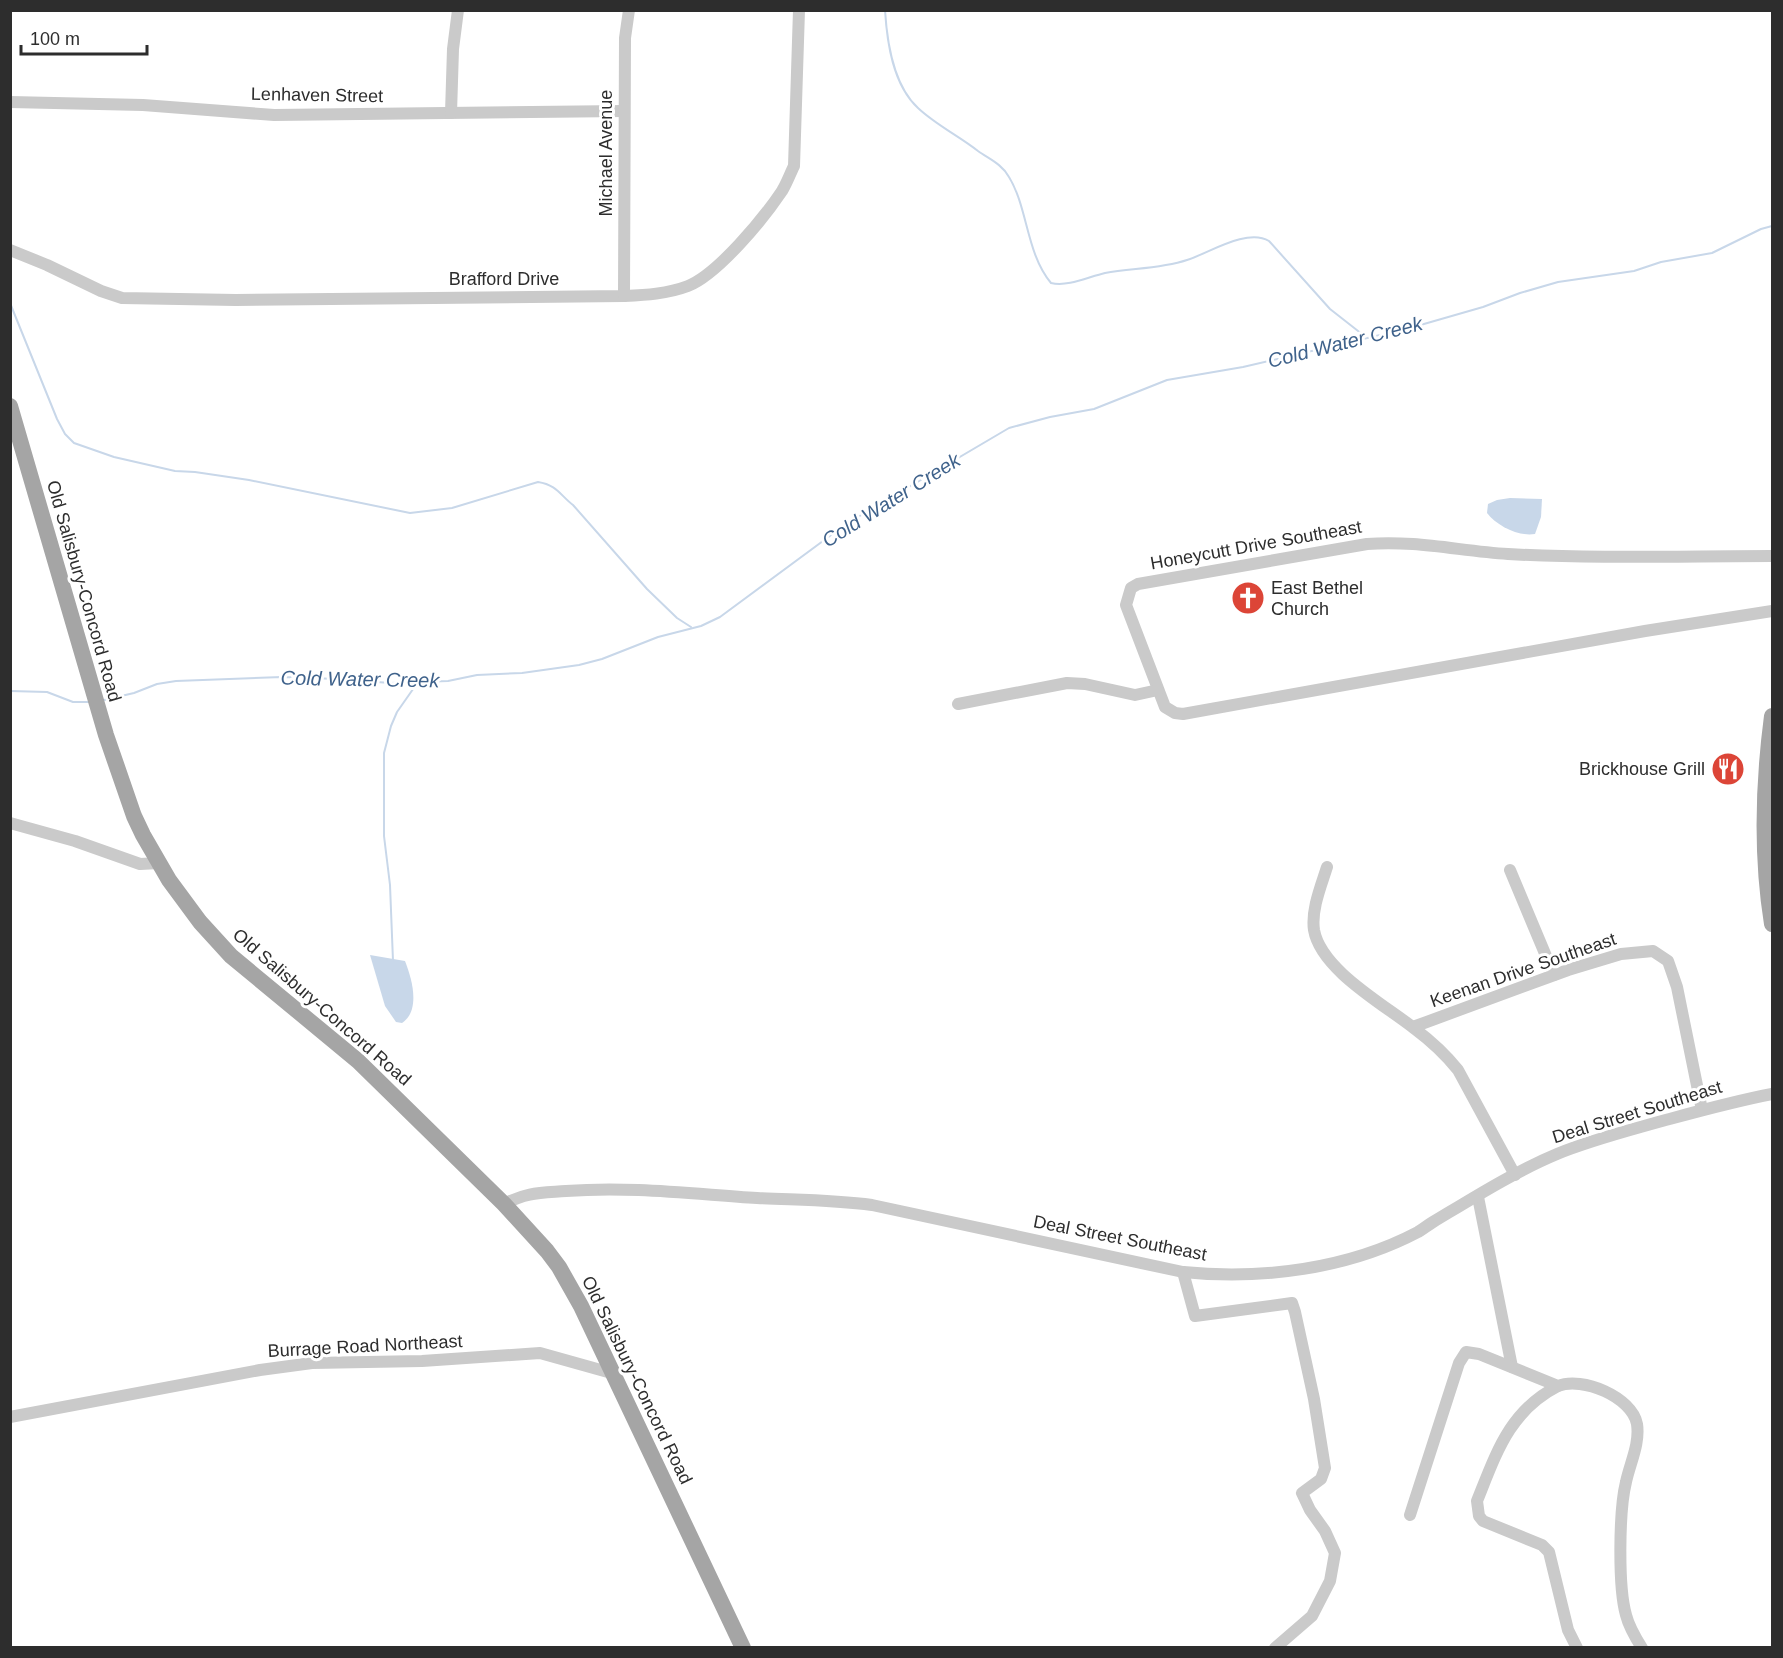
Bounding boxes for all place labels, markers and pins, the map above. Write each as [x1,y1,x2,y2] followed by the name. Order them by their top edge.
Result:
[1271,578,1363,619] place label: East Bethel Church
[1230,580,1266,616] church icon: East Bethel Church
[1710,751,1746,787] restaurant icon: Brickhouse Grill
[1579,759,1705,779] place label: Brickhouse Grill

